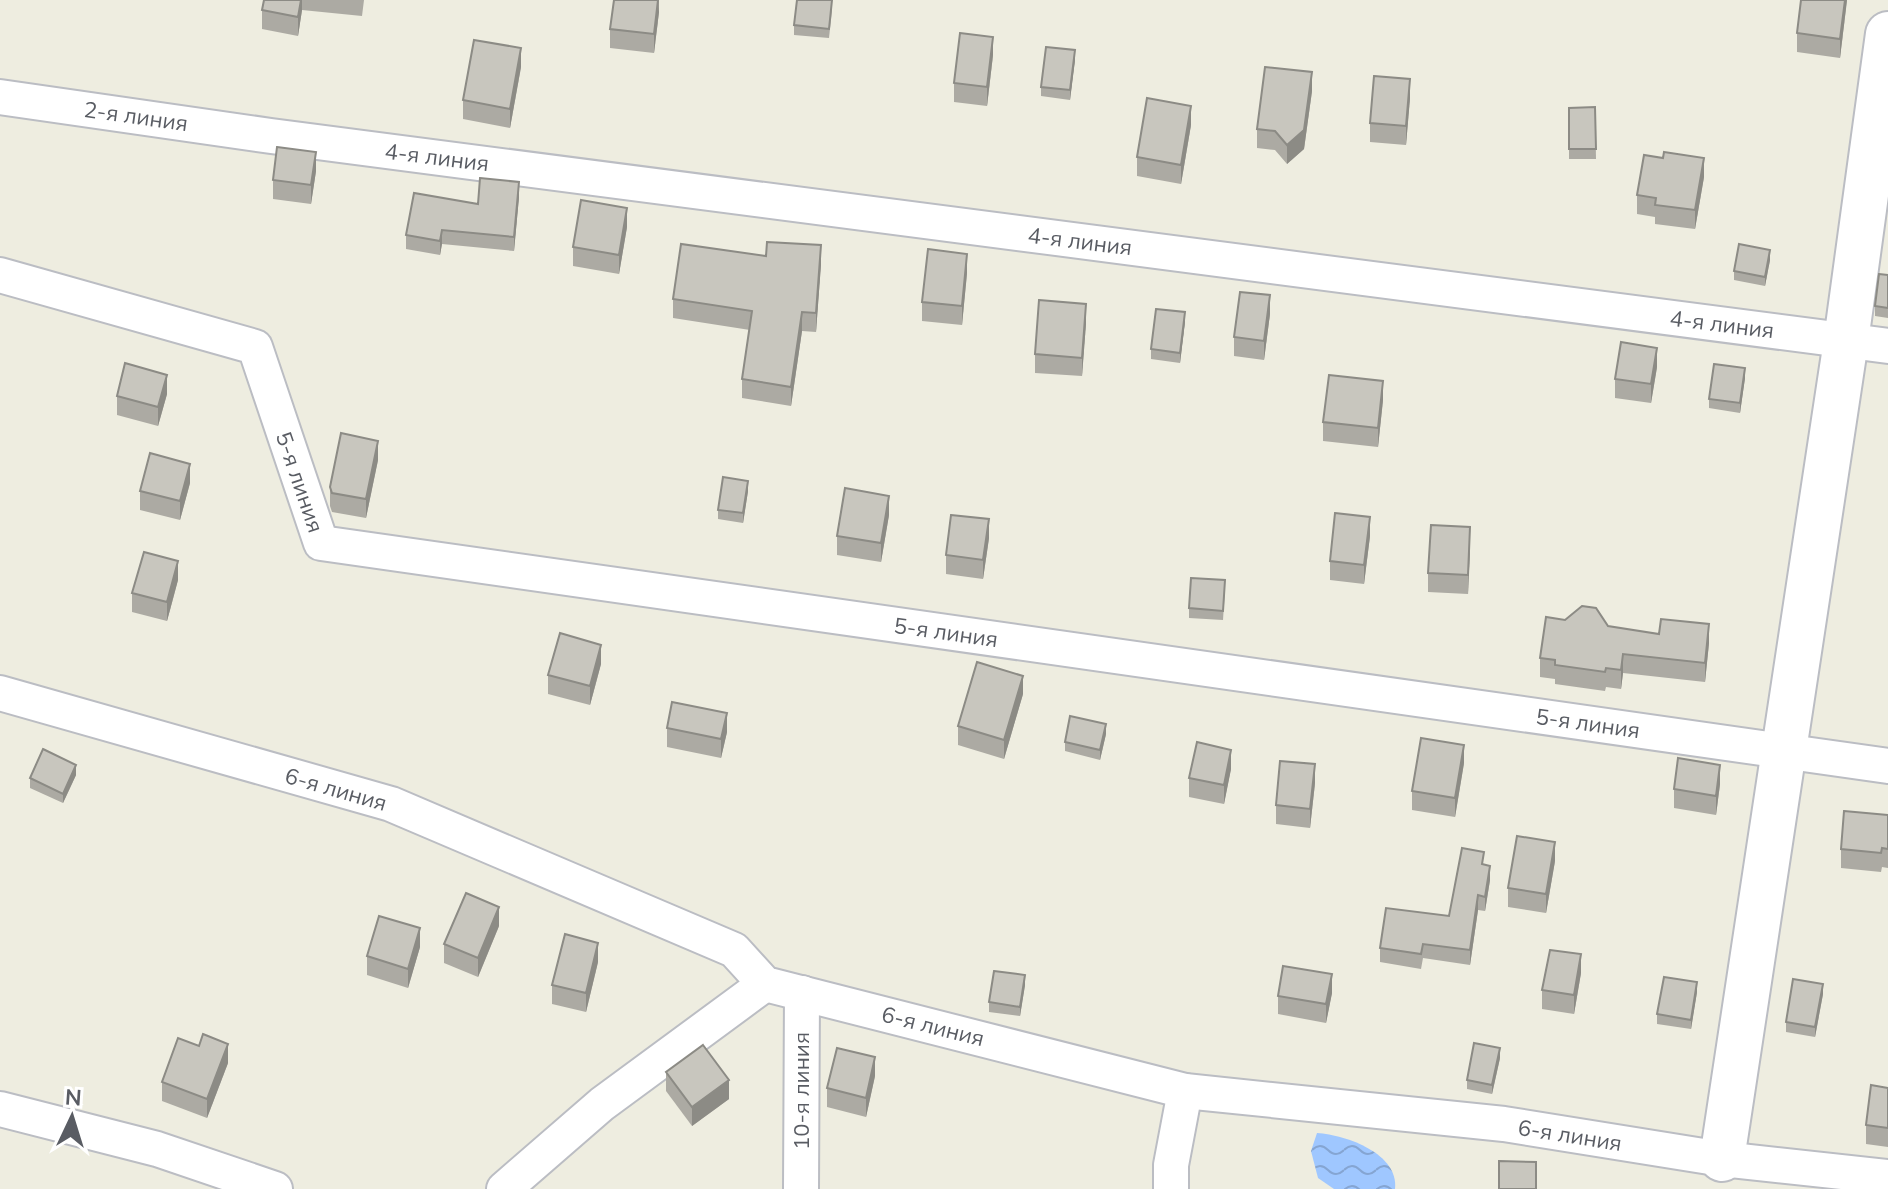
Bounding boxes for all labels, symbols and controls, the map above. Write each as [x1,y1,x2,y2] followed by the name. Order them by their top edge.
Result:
[82,95,190,137] street label: 2-я линия
[383,137,491,177] street label: 4-я линия
[1026,221,1134,261] street label: 4-я линия
[1668,304,1776,344] street label: 4-я линия
[270,428,330,536] street label: 5-я линия
[892,611,1000,653] street label: 5-я линия
[1534,702,1642,744] street label: 5-я линия
[282,761,390,817] street label: 6-я линия
[879,1000,987,1052] street label: 6-я линия
[787,1032,815,1150] street label: 10-я линия
[32,1077,112,1157] north arrow
[64,1083,83,1112] text: N
[1516,1113,1624,1157] street label: 6-я линия

